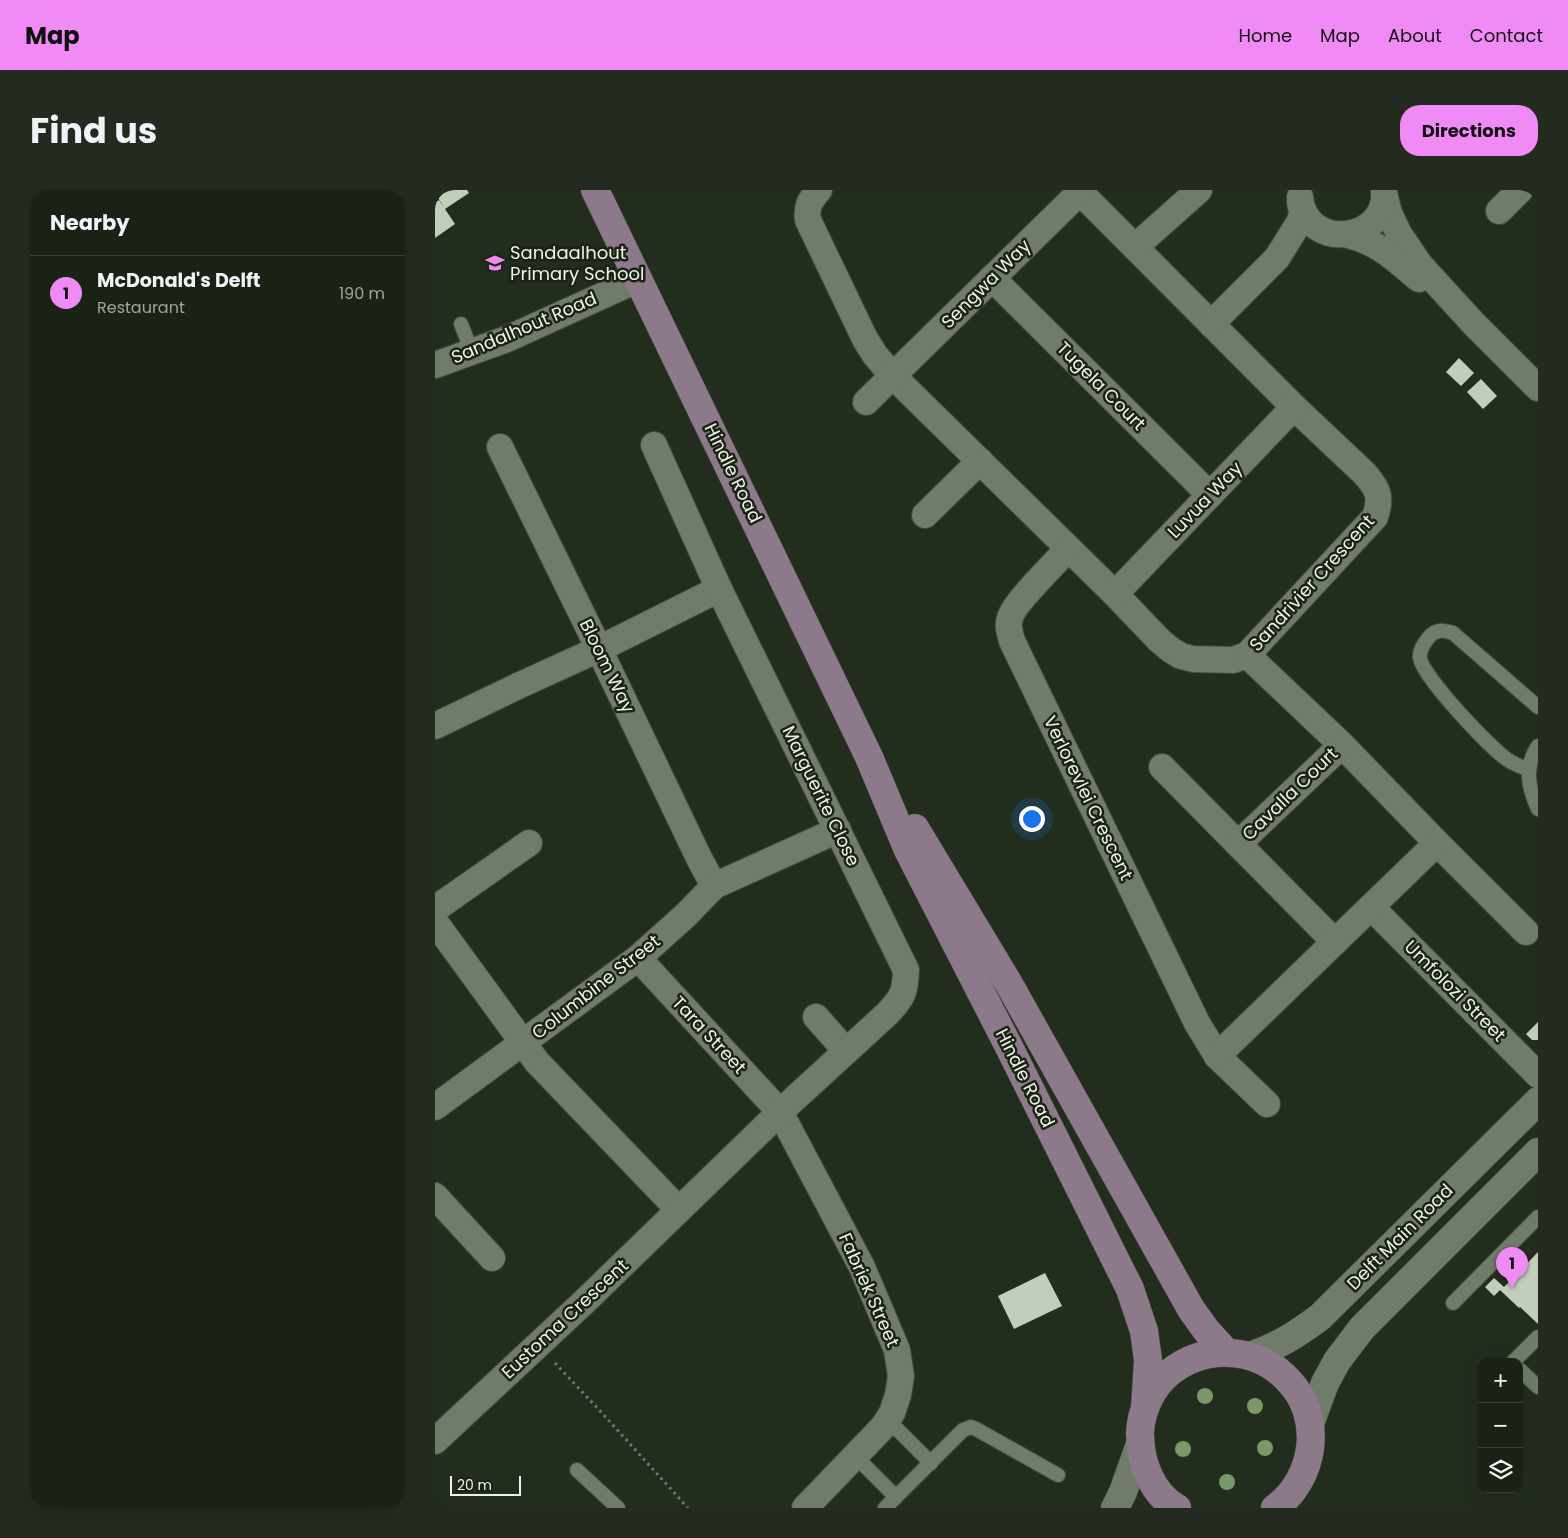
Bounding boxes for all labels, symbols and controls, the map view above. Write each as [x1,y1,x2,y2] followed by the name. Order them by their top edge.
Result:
[25,19,80,52] text: Map
[1238,23,1292,48] text: Home
[1320,23,1360,48] text: Map
[1388,23,1442,48] text: About
[1470,23,1543,48] text: Contact
[1400,105,1538,156] button: Directions
[30,106,157,155] text: Find us
[50,208,130,237] text: Nearby
[935,233,1036,334] street label: Sengwa Way
[510,240,644,286] place label: Sandaalhout Primary School
[484,252,506,274] school or university icon: Sandaalhout Primary School
[97,267,261,294] text: McDonald's Delft
[63,282,69,305] text: 1
[339,282,385,305] text: 190 m
[447,286,600,369] street label: Sandalhout Road
[97,296,185,319] text: Restaurant
[1051,336,1151,436] street label: Tugela Court
[699,419,768,527] street label: Hindle Road
[1162,456,1248,543] street label: Luvua Way
[1243,509,1380,656] street label: Sandrivier Crescent
[574,615,641,717] street label: Bloom Way
[1038,711,1139,884] street label: Verlorevlei Crescent
[777,721,866,870] street label: Marguerite Close
[1236,741,1343,846] street label: Cavalla Court
[1019,806,1045,832] your location
[526,929,665,1045] street label: Columbine Street
[1399,934,1512,1047] street label: Umfolozi Street
[667,990,752,1079] street label: Tara Street
[990,1024,1061,1131] street label: Hindle Road
[1341,1178,1458,1295] street label: Delft Main Road
[833,1229,906,1351] street label: Fabriek Street
[1496,1247,1528,1288] pin: 1
[496,1253,634,1384] street label: Eustoma Crescent
[1478,1358,1523,1493] map controls
[1478,1358,1523,1403] button: +
[1478,1403,1523,1448] button: −
[1478,1448,1523,1493] button: layers
[450,1473,521,1496] scale bar
[457,1475,492,1495] text: 20 m

